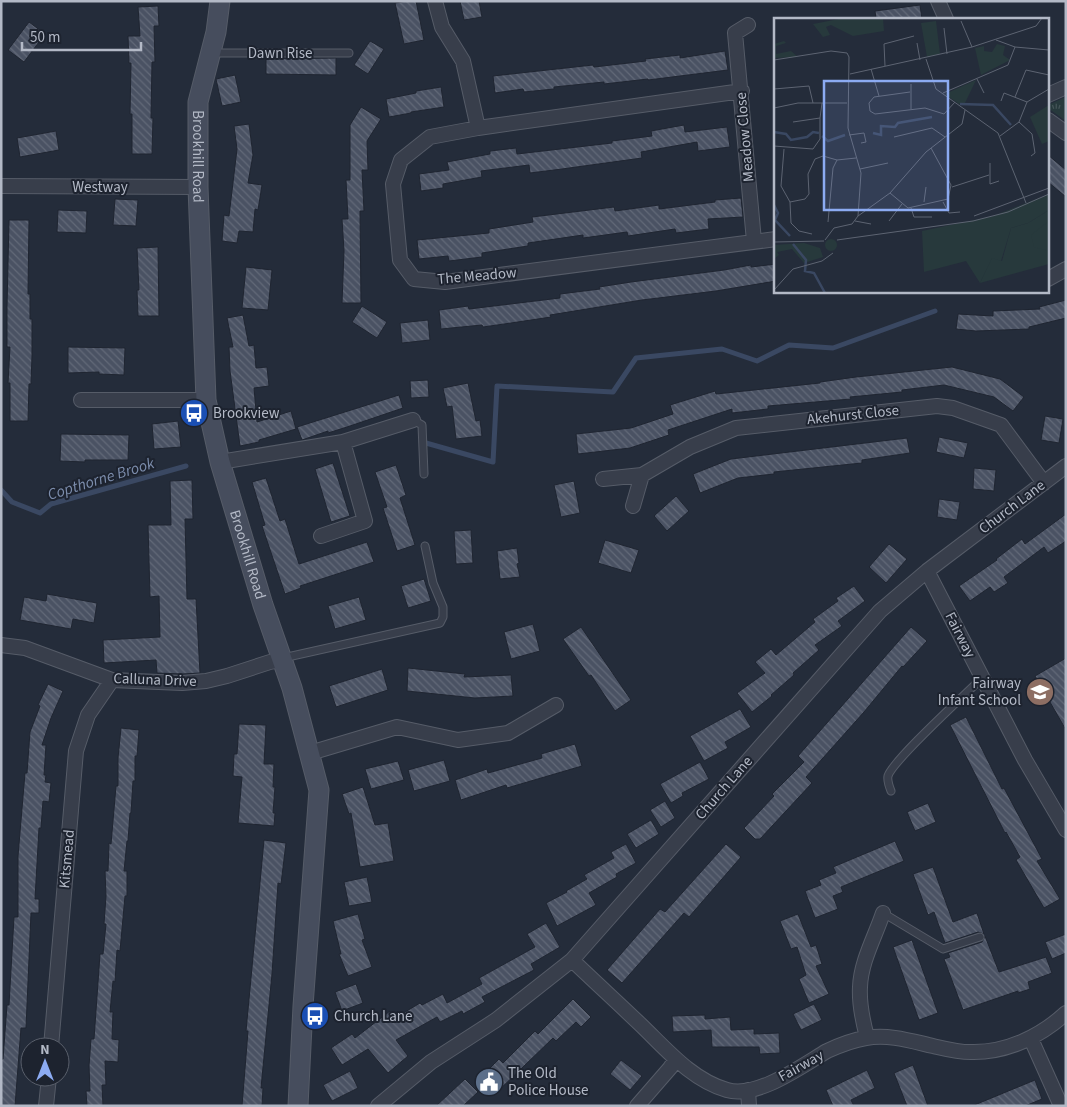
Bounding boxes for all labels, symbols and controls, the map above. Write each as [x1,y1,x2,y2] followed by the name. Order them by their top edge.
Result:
[774,18,1050,292] inset map
[22,20,141,52] scale bar
[30,27,60,48] text: 50 m
[248,43,312,64] street label: Dawn Rise
[731,91,759,183] street label: Meadow Close
[187,110,209,203] street label: Brookhill Road
[72,177,128,198] street label: Westway
[436,262,518,290] street label: The Meadow
[179,398,209,428] bus stop icon: Brookview
[806,400,900,430] street label: Akehurst Close
[213,403,280,424] place label: Brookview
[45,452,157,506] water label: Copthorne Brook
[974,475,1050,539] street label: Church Lane
[225,507,271,602] street label: Brookhill Road
[940,608,980,662] street label: Fairway
[113,668,197,692] street label: Calluna Drive
[938,673,1021,711] place label: Fairway Infant School
[1025,677,1055,707] school or university icon: Fairway Infant School
[690,752,758,824] street label: Church Lane
[54,829,80,889] street label: Kitsmead
[300,1001,330,1031] bus stop icon: Church Lane
[334,1006,412,1027] place label: Church Lane
[20,1037,70,1087] north arrow
[40,1040,50,1060] text: N
[775,1045,827,1087] street label: Fairway
[508,1063,589,1101] place label: The Old Police House
[474,1067,504,1097] public building icon: The Old Police House

